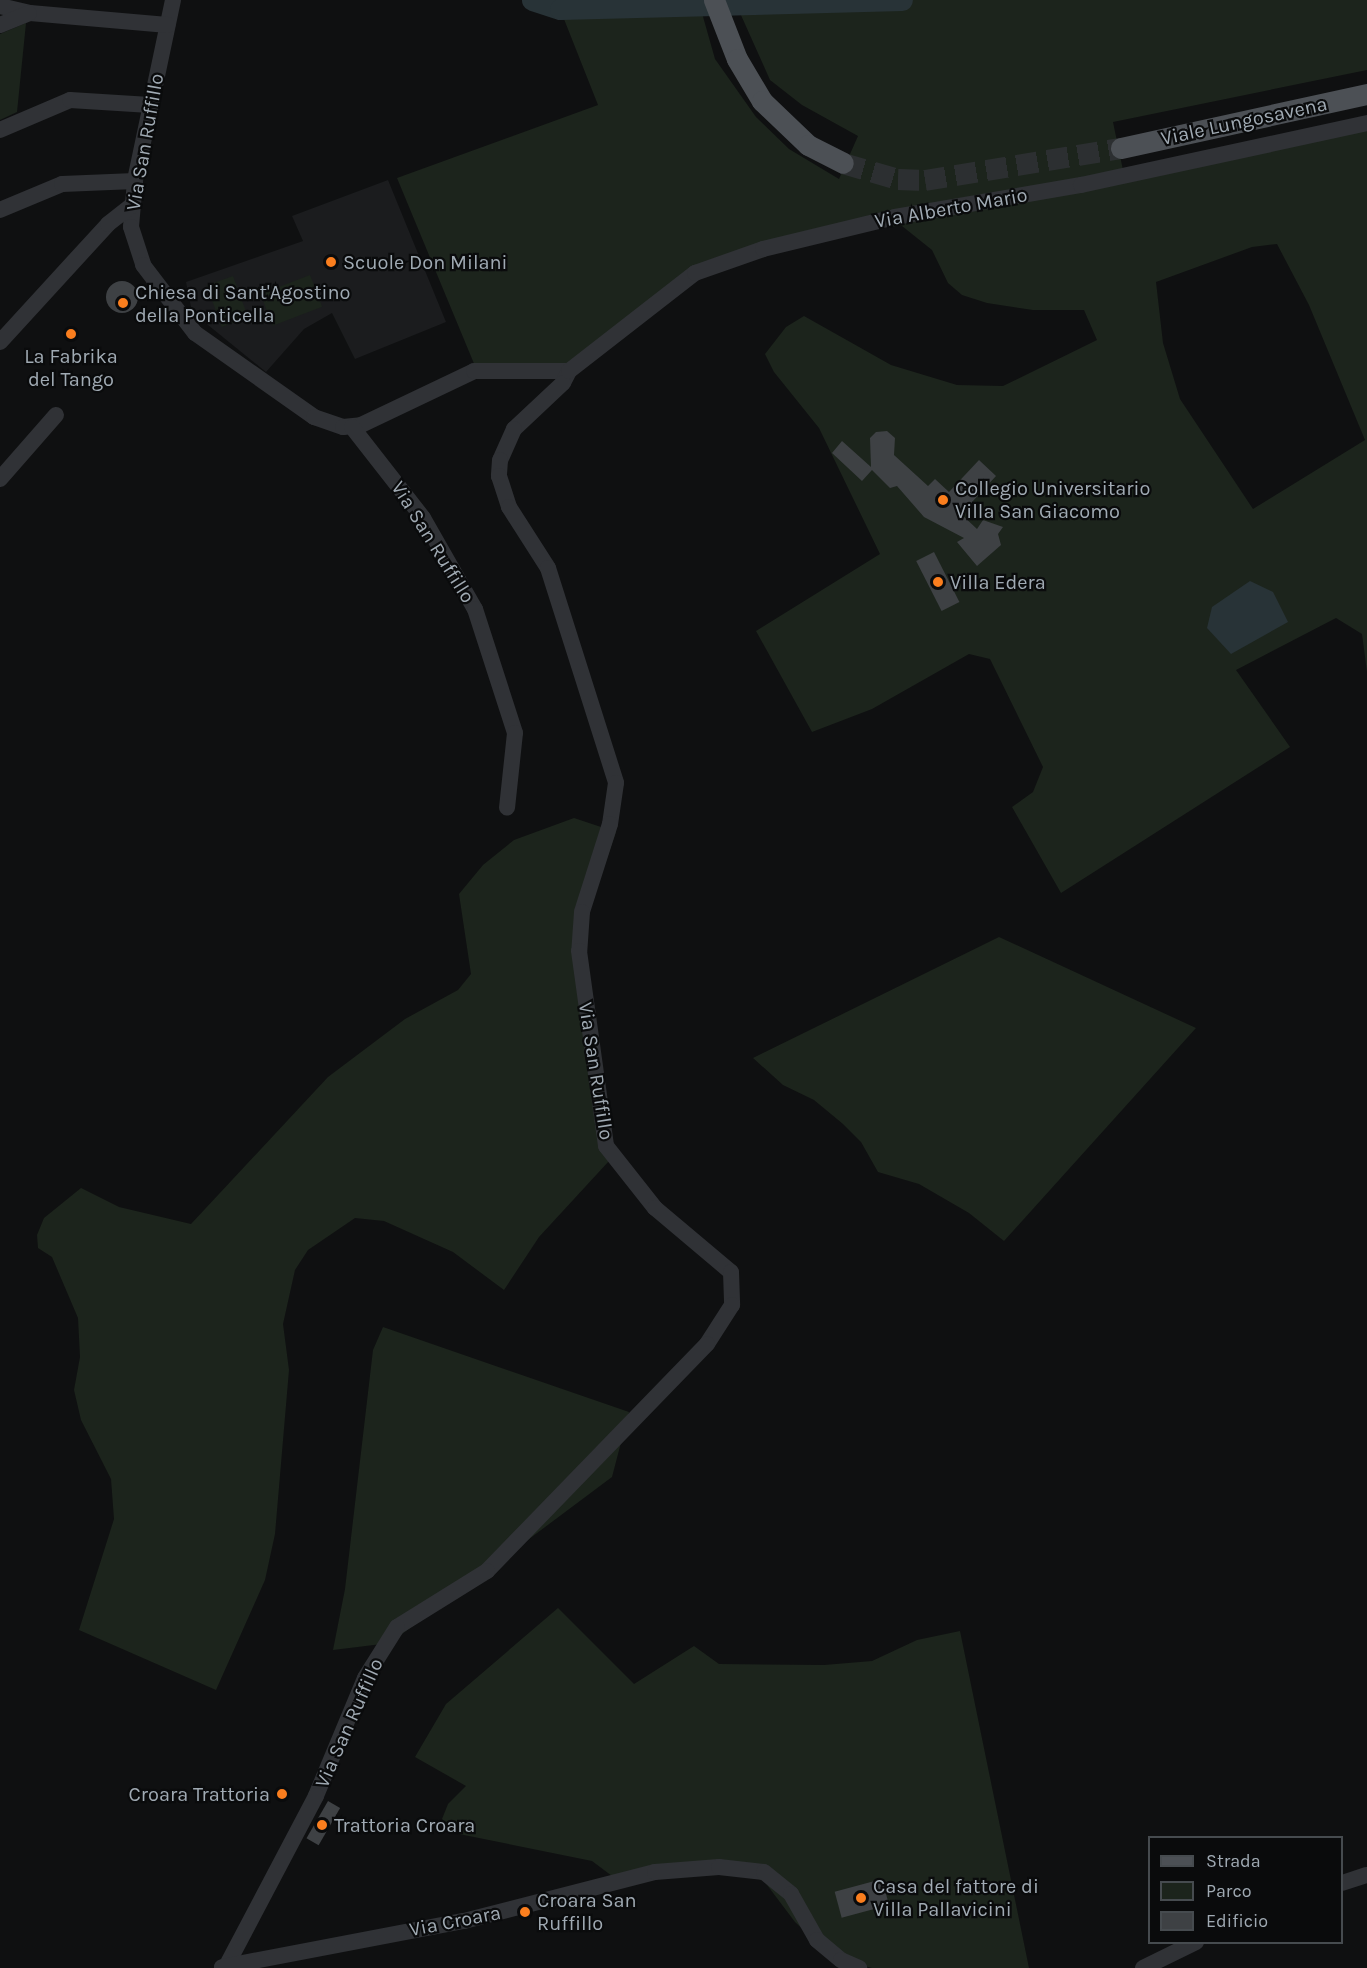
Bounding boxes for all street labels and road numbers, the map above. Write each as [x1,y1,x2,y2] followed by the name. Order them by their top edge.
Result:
[121,71,169,213] street label: Via San Ruffillo
[1159,92,1329,150] street label: Viale Lungosavena
[873,183,1029,233] street label: Via Alberto Mario
[386,477,480,607] street label: Via San Ruffillo
[573,1000,619,1142] street label: Via San Ruffillo
[310,1655,388,1791] street label: Via San Ruffillo
[407,1900,503,1942] street label: Via Croara

